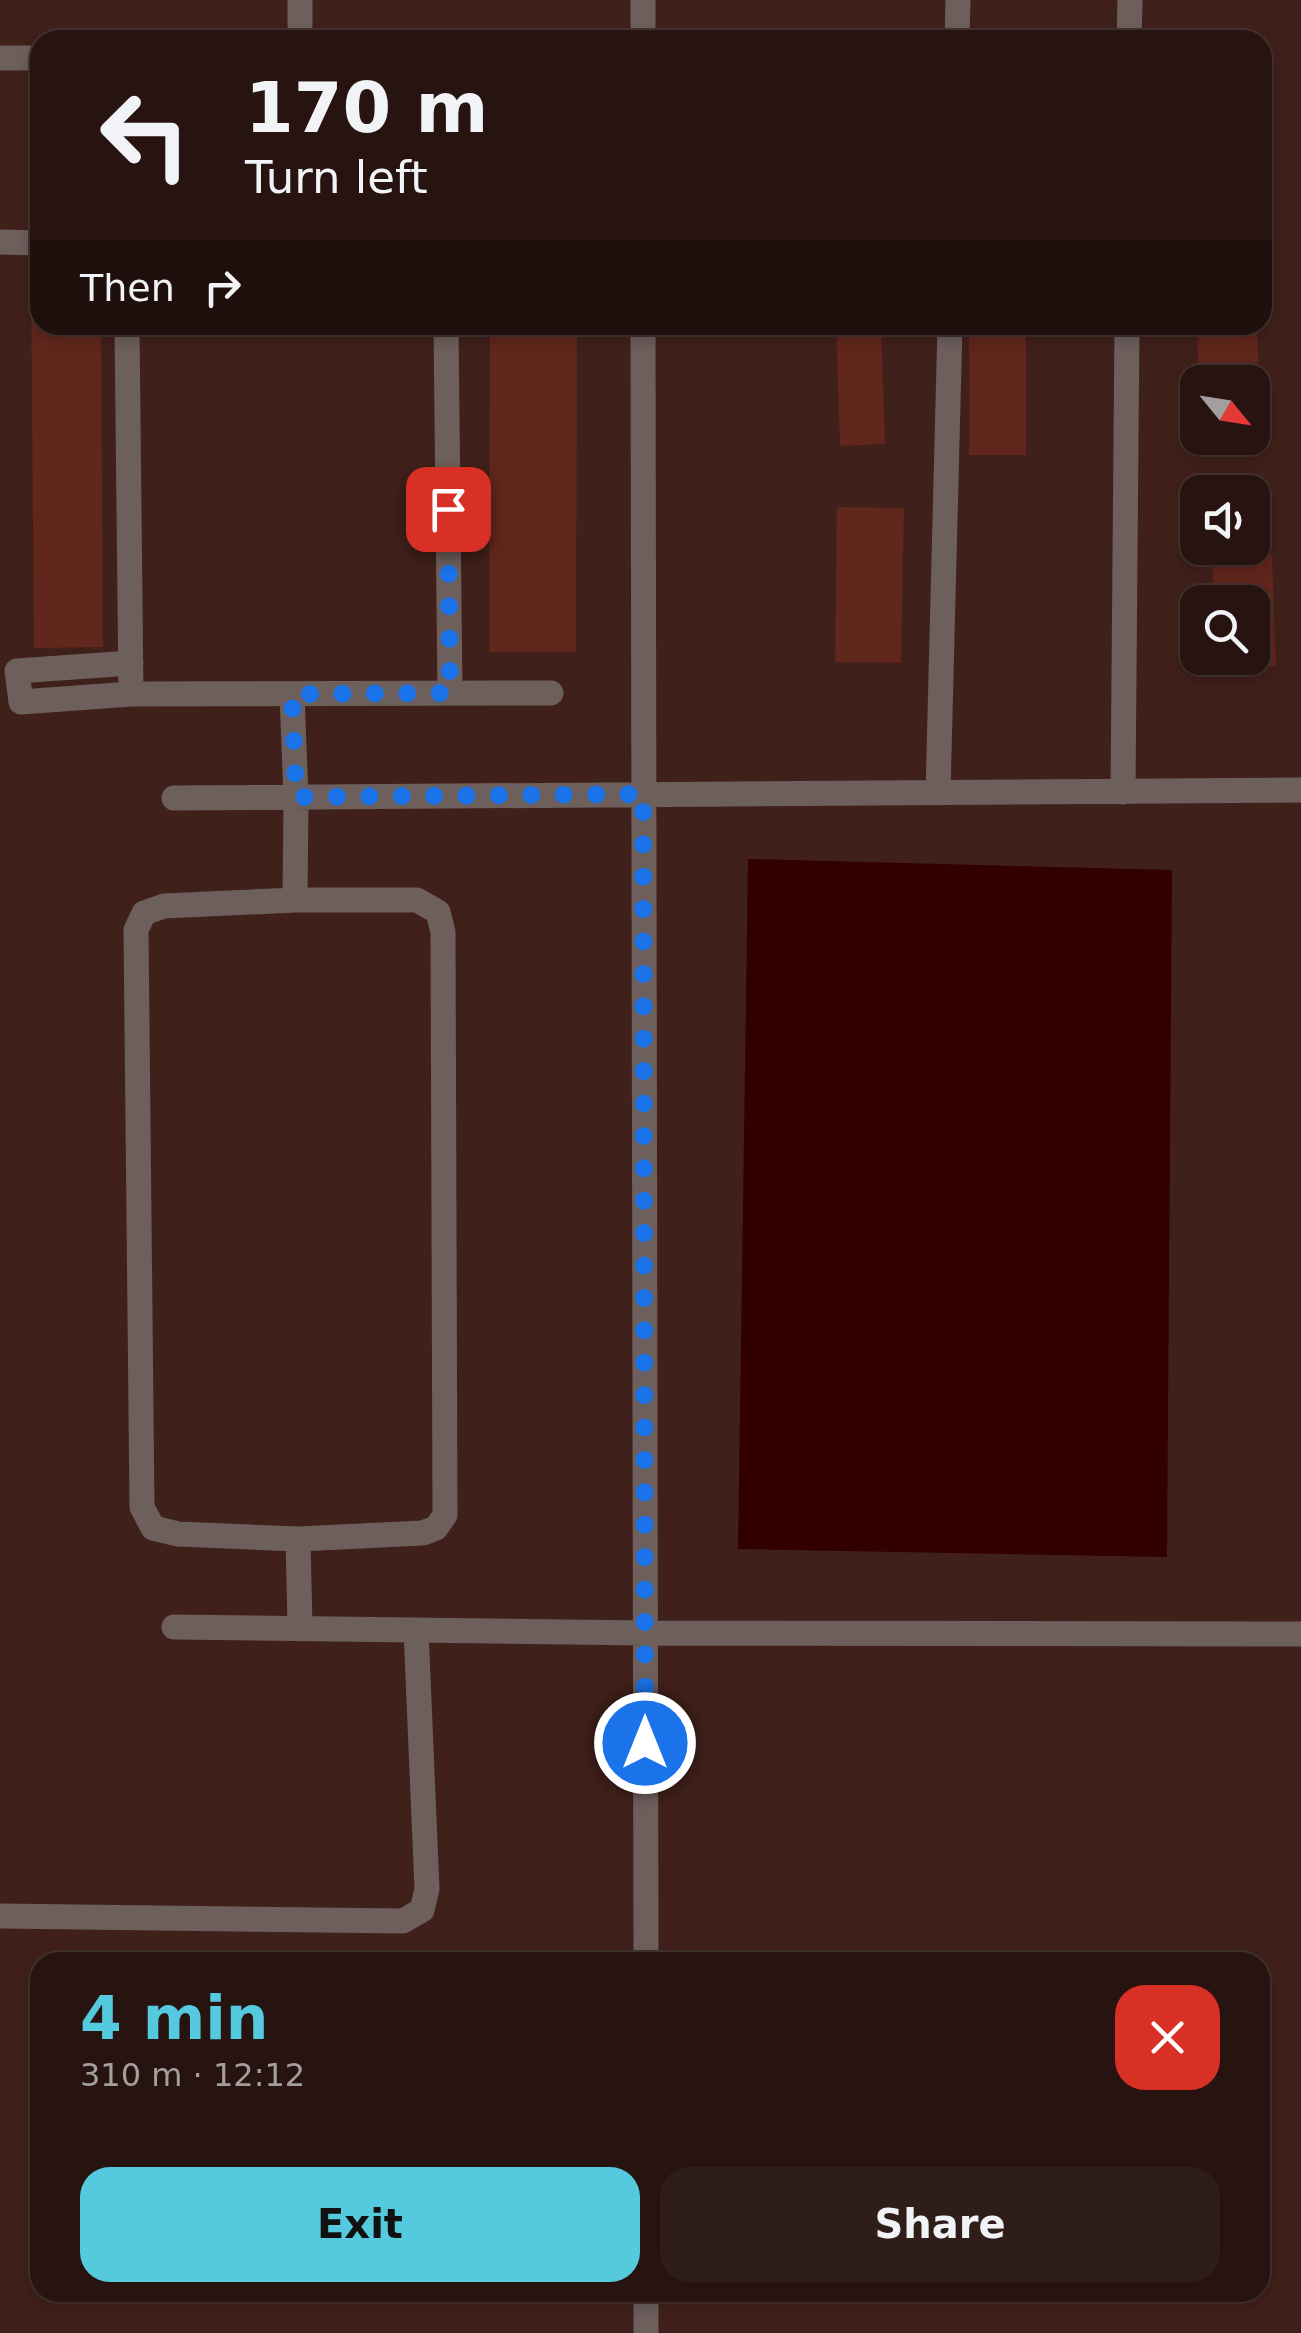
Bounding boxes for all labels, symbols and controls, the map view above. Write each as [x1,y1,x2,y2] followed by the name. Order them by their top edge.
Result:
[245,67,488,149] text: 170 m
[80,70,210,200] icon: left
[245,151,428,204] text: Turn left
[195,260,250,315] icon: right
[80,266,175,310] text: Then
[1180,365,1270,455] north arrow
[1180,365,1270,675] map controls
[406,467,491,552] pin
[1180,475,1270,565] button: sound
[421,482,476,537] icon: arrive
[1180,585,1270,675] button: search
[593,1691,697,1795] position arrow
[80,1983,268,2053] text: 4 min
[1115,1985,1220,2090] button: close
[80,2056,305,2094] text: 310 m · 12:12
[80,2167,640,2282] button: Exit
[660,2167,1220,2282] button: Share

